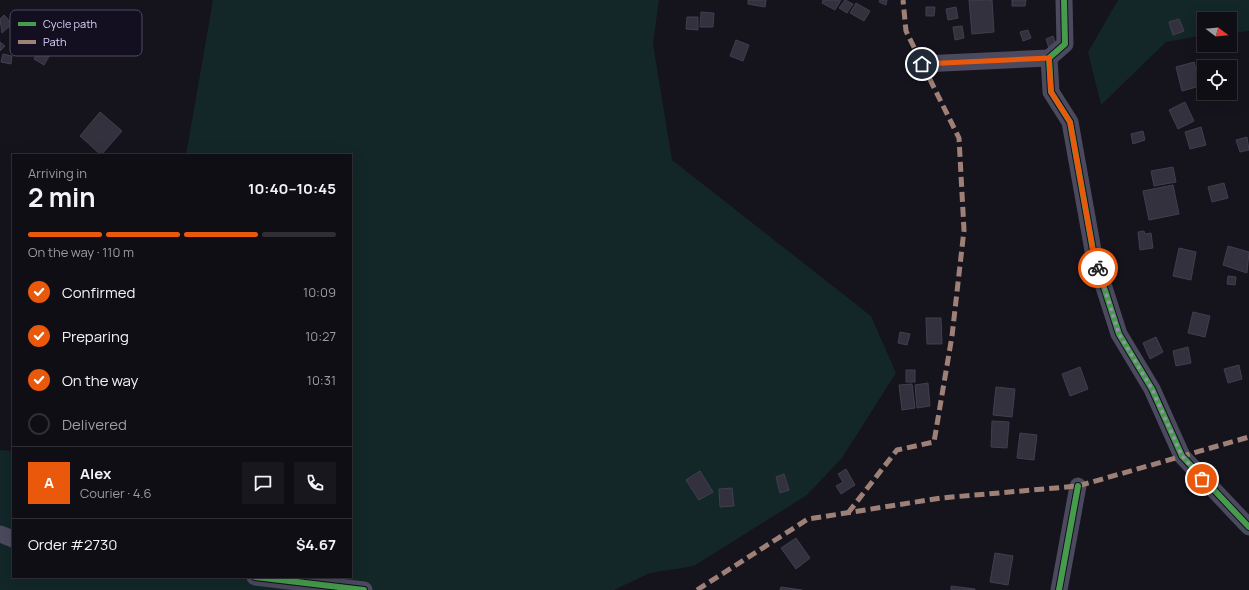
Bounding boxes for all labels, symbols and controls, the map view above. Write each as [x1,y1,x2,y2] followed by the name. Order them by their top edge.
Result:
[10,10,142,56] legend
[1197,12,1237,52] north arrow
[1197,12,1237,100] map controls
[43,16,97,31] text: Cycle path
[43,34,66,49] text: Path
[905,47,939,81] pin
[911,53,933,75] icon: home
[1197,60,1237,100] button: locate
[28,164,87,182] text: Arriving in
[248,178,336,199] text: 10:40–10:45
[28,179,96,215] text: 2 min
[28,243,134,261] text: On the way · 110 m
[1078,248,1118,288] courier
[1087,257,1109,279] icon: bike
[28,281,50,303] icon: check
[62,282,135,303] text: Confirmed
[303,283,336,301] text: 10:09
[28,325,50,347] icon: check
[62,326,129,347] text: Preparing
[305,327,336,345] text: 10:27
[28,369,50,391] icon: check
[62,370,138,391] text: On the way
[307,371,336,389] text: 10:31
[62,414,127,435] text: Delivered
[242,462,284,504] button: chat
[294,462,336,504] button: phone
[1185,462,1219,496] pin
[80,463,111,484] text: Alex
[1191,468,1213,490] icon: bag
[44,472,54,493] text: A
[80,484,152,502] text: Courier · 4.6
[28,534,118,555] text: Order #2730
[296,534,336,555] text: $4.67

